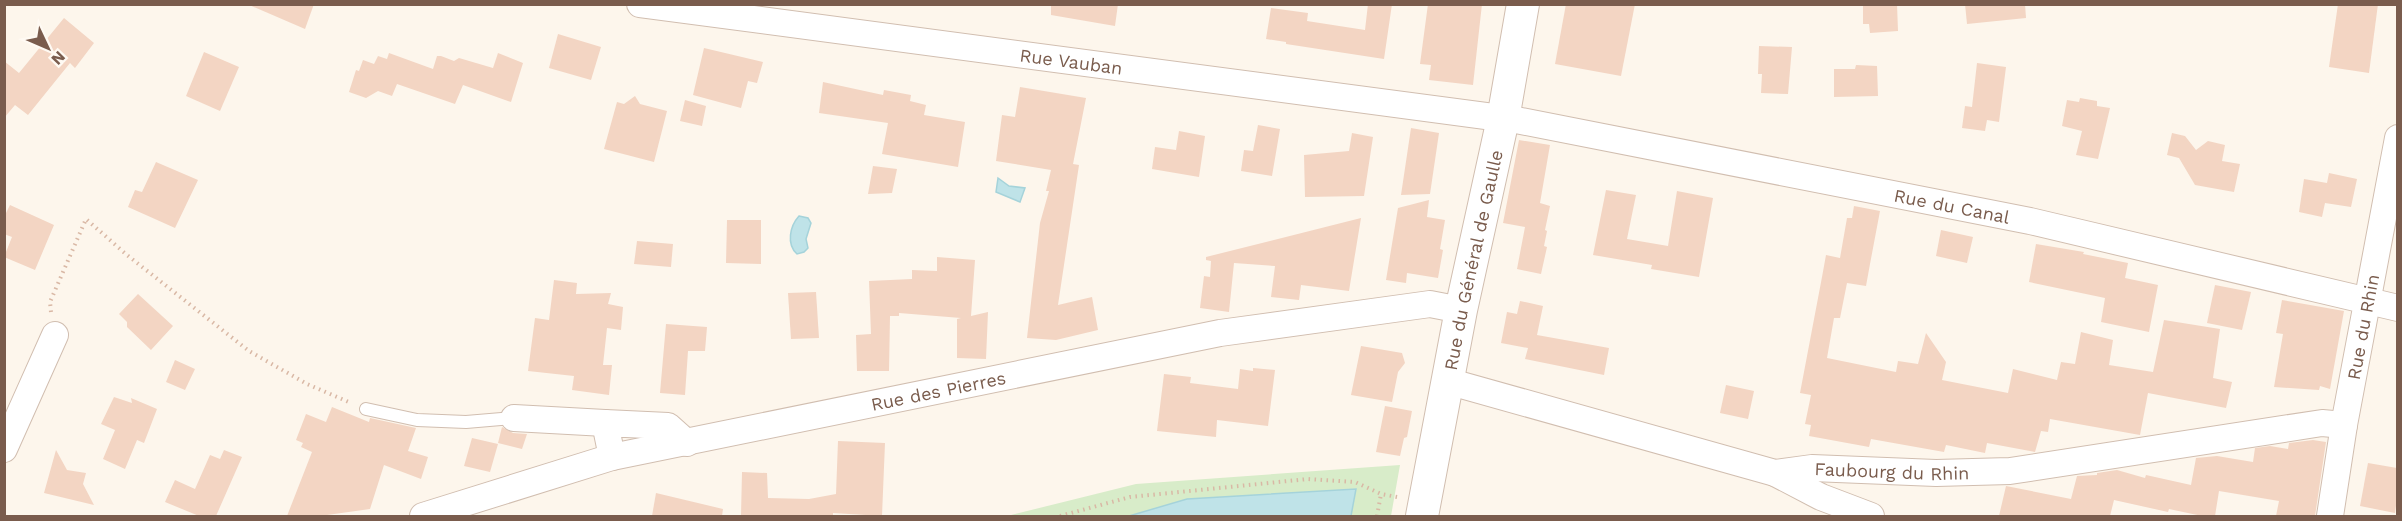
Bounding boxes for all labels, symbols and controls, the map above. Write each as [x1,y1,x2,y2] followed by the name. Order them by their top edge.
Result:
[18,18,78,78] north arrow
[1019,44,1124,78] street label: Rue Vauban
[47,47,69,69] text: N
[1439,148,1506,372] street label: Rue du Général de Gaulle
[1892,184,2012,227] street label: Rue du Canal
[2342,272,2383,381] street label: Rue du Rhin
[869,366,1008,414] street label: Rue des Pierres
[1814,458,1970,484] street label: Faubourg du Rhin

